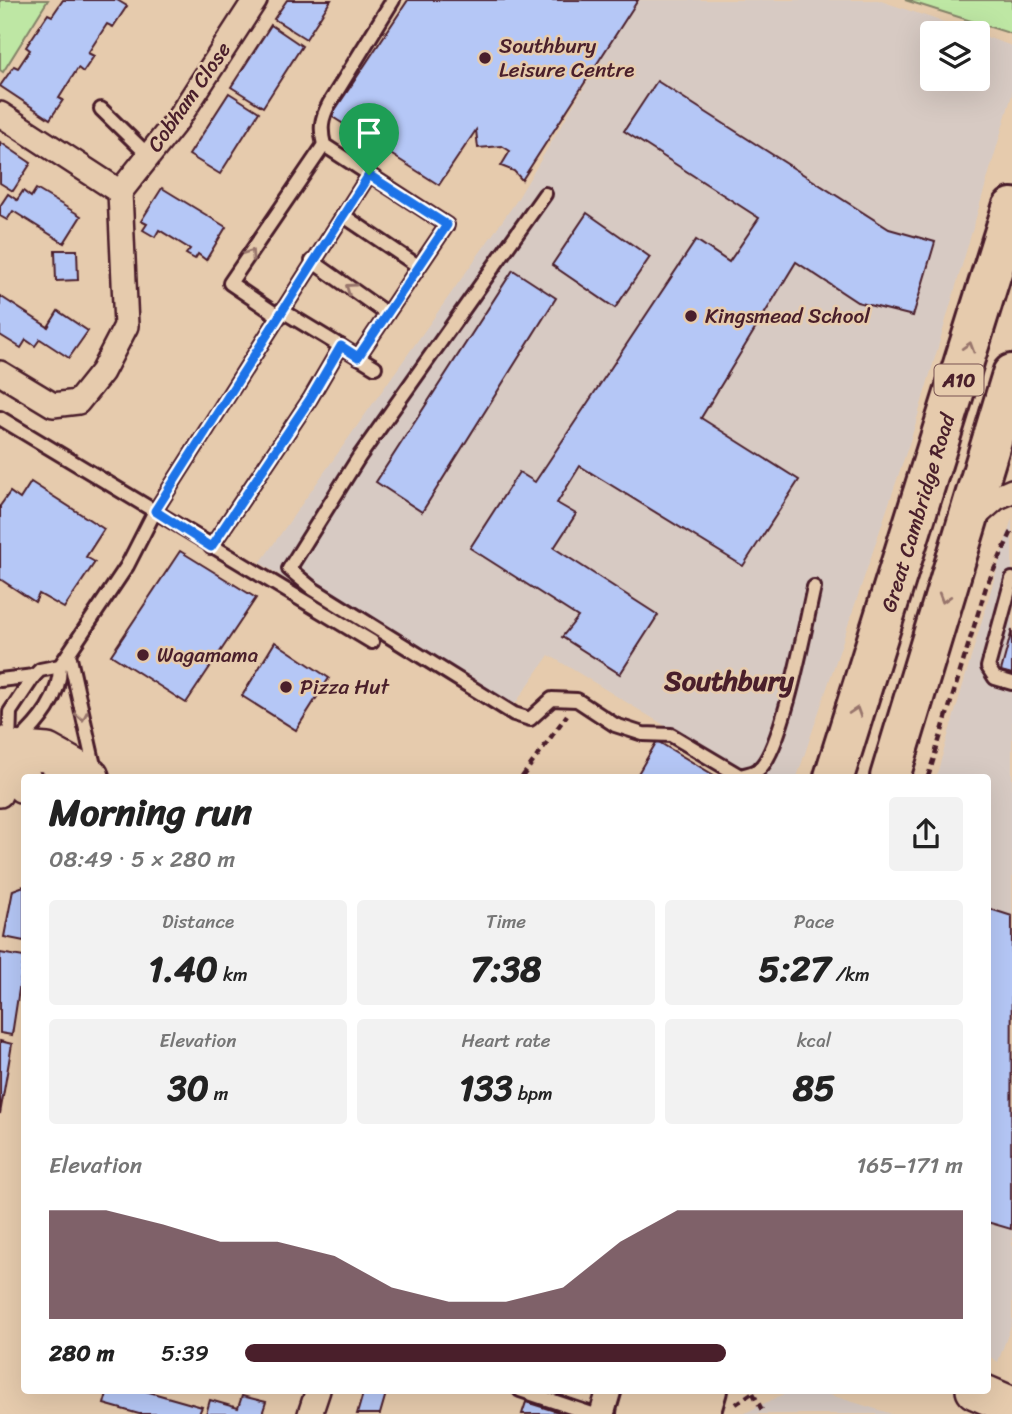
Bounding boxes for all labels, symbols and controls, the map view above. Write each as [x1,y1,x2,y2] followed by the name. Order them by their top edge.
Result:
[920,21,990,91] map controls
[920,21,990,91] button: layers
[499,27,634,89] place label: Southbury Leisure Centre
[137,33,241,160] street label: Cobham Close
[477,50,493,66] marker: Southbury Leisure Centre
[339,103,399,175] pin
[350,114,388,152] icon: arrive
[242,249,254,262] one-way arrow
[345,284,358,296] one-way arrow
[705,297,871,335] place label: Kingsmead School
[683,308,699,324] marker: Kingsmead School
[961,341,975,354] one-way arrow
[934,364,984,396] road number: A10
[870,407,967,617] street label: Great Cambridge Road
[938,592,953,604] one-way arrow
[157,636,259,674] place label: Wagamama
[135,647,151,663] marker: Wagamama
[663,656,795,705] district label: Southbury
[300,668,391,706] place label: Pizza Hut
[278,679,294,695] marker: Pizza Hut
[847,706,862,718] one-way arrow
[73,710,88,722] one-way arrow
[49,779,252,846] text: Morning run
[889,797,963,871] button: share
[49,839,235,880] text: 08:49 · 5 × 280 m
[162,905,234,938] text: Distance
[486,905,526,938] text: Time
[794,905,834,938] text: Pace
[148,938,218,1000] text: 1.40
[471,938,541,1000] text: 7:38
[758,938,831,1000] text: 5:27
[218,958,248,991] text: km
[831,958,870,991] text: /km
[160,1024,236,1057] text: Elevation
[461,1024,551,1057] text: Heart rate
[797,1024,831,1057] text: kcal
[168,1057,209,1119] text: 30
[459,1057,513,1119] text: 133
[793,1057,835,1119] text: 85
[209,1077,228,1110] text: m
[513,1077,553,1110] text: bpm
[49,1145,142,1186] text: Elevation
[856,1145,963,1186] text: 165–171 m
[49,1333,114,1374] text: 280 m
[161,1333,209,1374] text: 5:39

